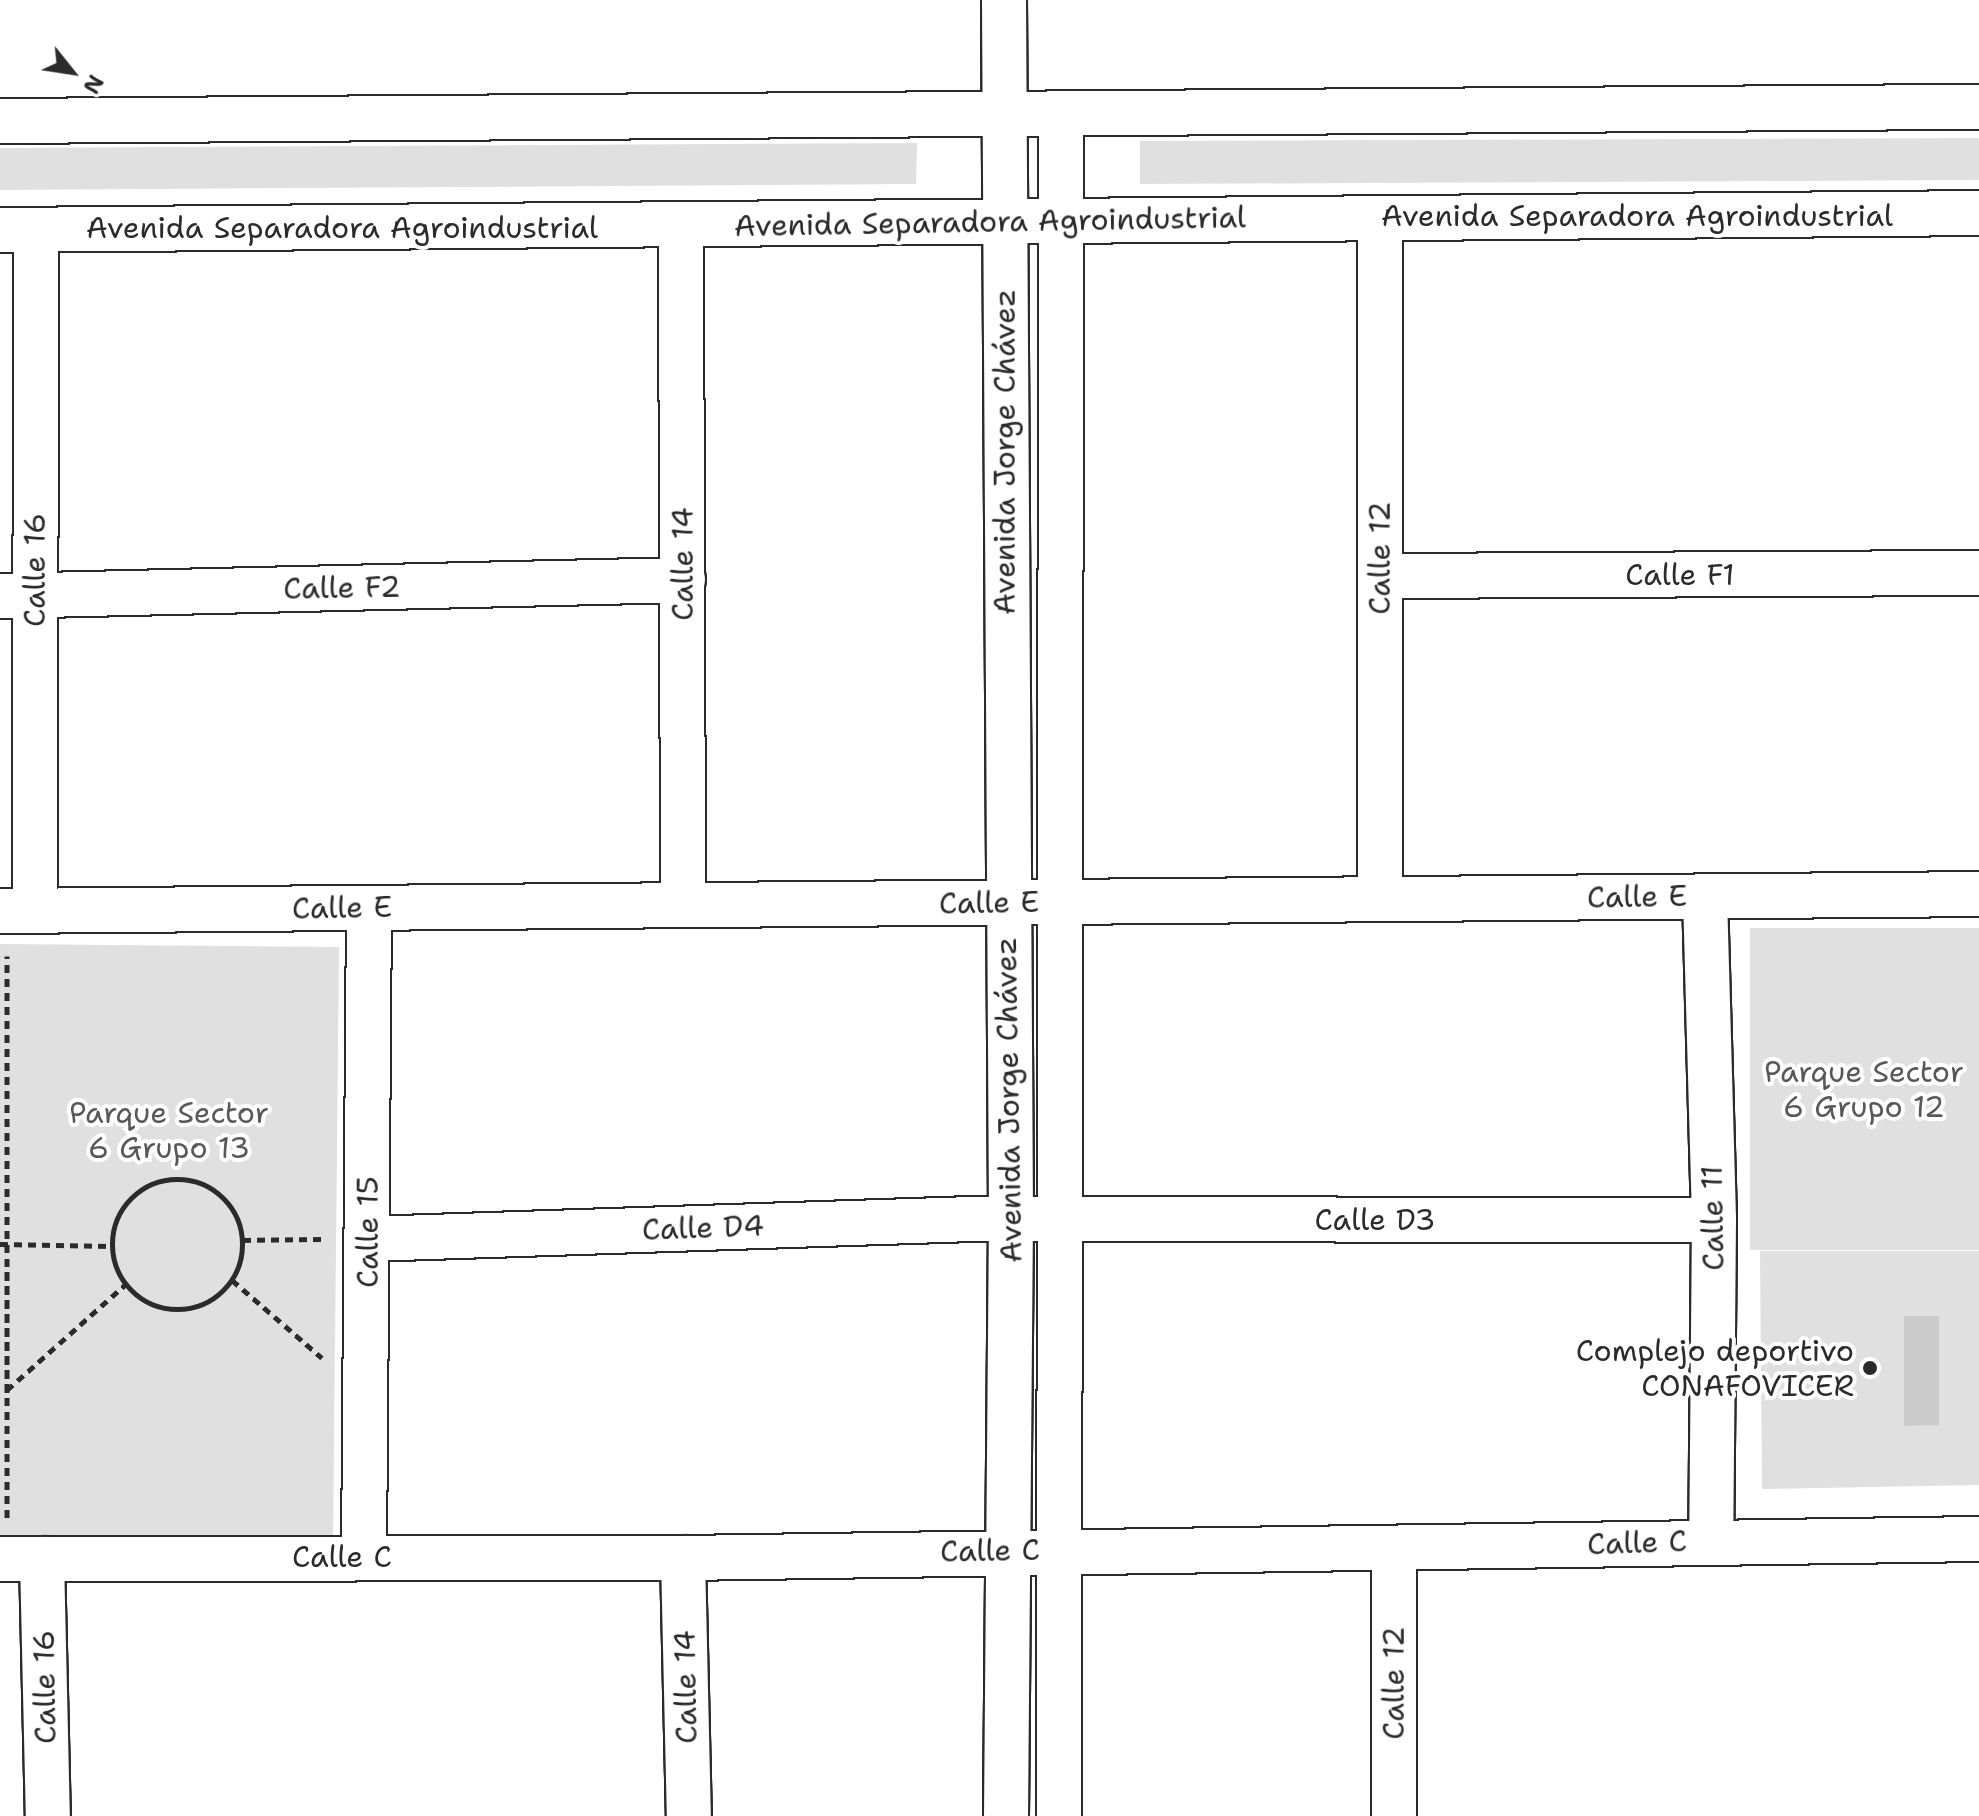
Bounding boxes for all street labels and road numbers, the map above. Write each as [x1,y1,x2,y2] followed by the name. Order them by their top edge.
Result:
[1381,198,1893,234] street label: Avenida Separadora Agroindustrial
[734,200,1246,244] street label: Avenida Separadora Agroindustrial
[86,210,598,246] street label: Avenida Separadora Agroindustrial
[987,289,1023,615] street label: Avenida Jorge Chávez
[1362,501,1398,615] street label: Calle 12
[665,507,701,621] street label: Calle 14
[17,513,53,627] street label: Calle 16
[1625,557,1735,593] street label: Calle F1
[283,569,401,607] street label: Calle F2
[1587,878,1687,916] street label: Calle E
[939,884,1039,922] street label: Calle E
[292,889,392,927] street label: Calle E
[988,937,1030,1263] street label: Avenida Jorge Chávez
[1694,1165,1732,1271] street label: Calle 11
[350,1176,386,1288] street label: Calle 15
[1315,1202,1435,1238] street label: Calle D3
[641,1208,765,1248] street label: Calle D4
[1586,1523,1688,1563] street label: Calle C
[940,1532,1040,1570] street label: Calle C
[292,1539,392,1575] street label: Calle C
[1376,1626,1412,1740] street label: Calle 12
[26,1630,64,1744] street label: Calle 16
[667,1630,705,1744] street label: Calle 14

